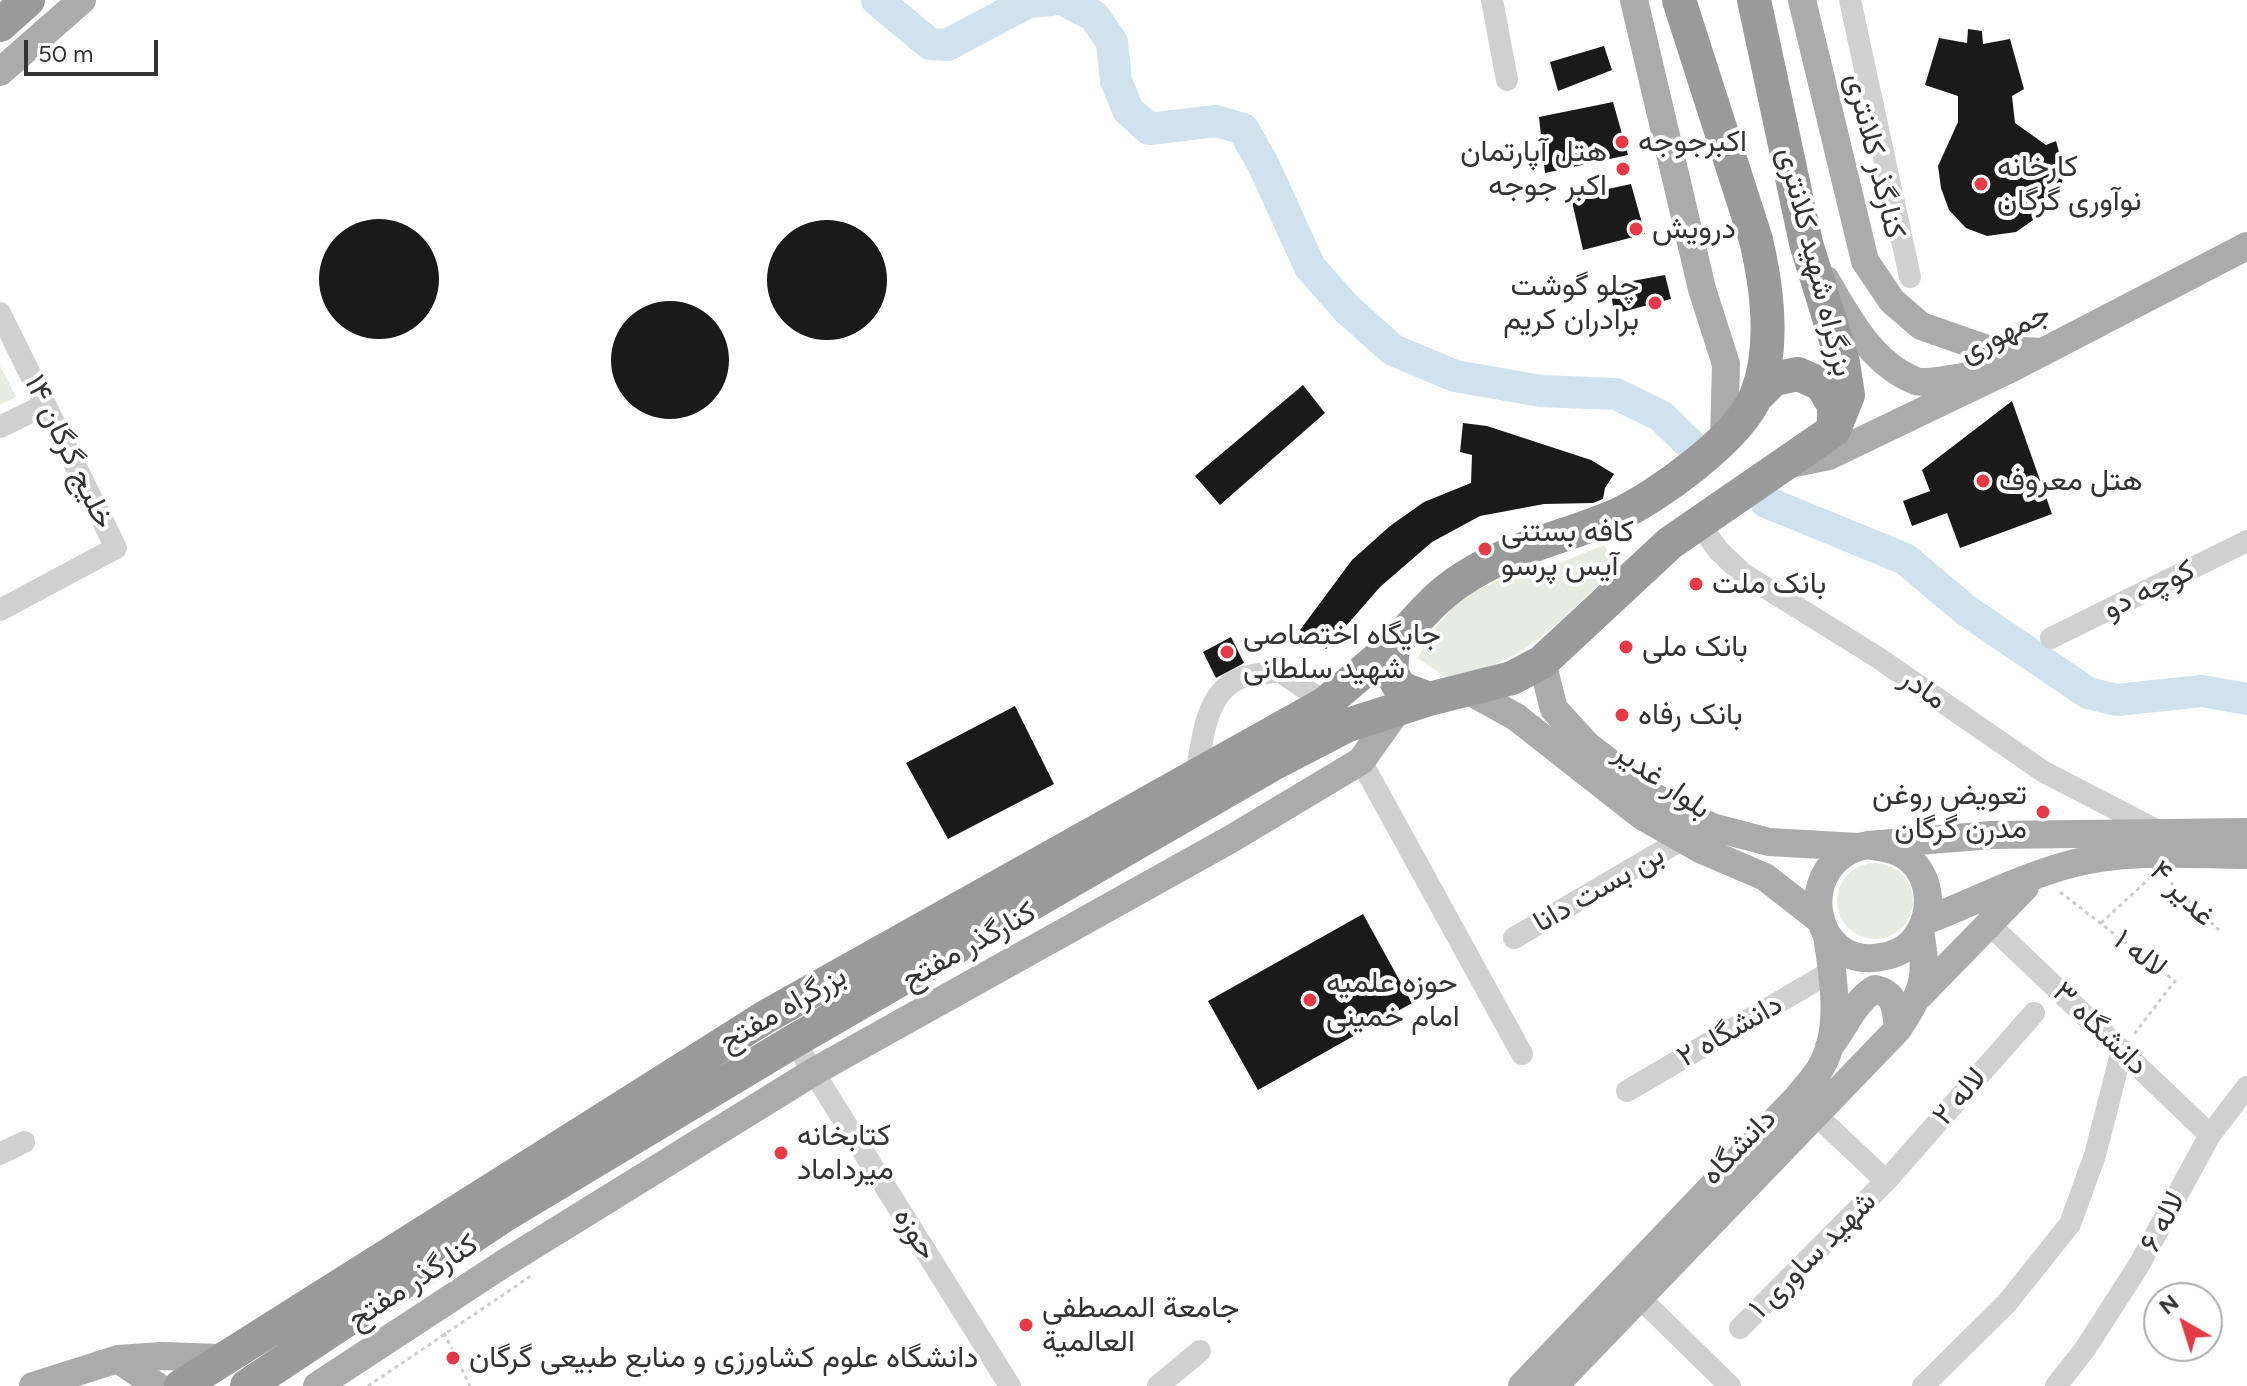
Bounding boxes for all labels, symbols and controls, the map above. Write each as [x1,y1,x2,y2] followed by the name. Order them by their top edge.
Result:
[28,24,162,74] scale bar
[38,39,94,68] text: 50 m
[1837,70,1913,242] street label: کنارگذر کلانتری
[1638,124,1747,160] place label: اکبرجوجه
[1613,133,1631,151] marker: اکبرجوجه
[1460,134,1607,204] place label: هتل آپارتمان اکبر جوجه
[1769,144,1861,380] street label: بزرگراه شهید کلانتری
[1997,149,2142,220] place label: کارخانه نوآوری گرگان
[1614,160,1632,178] marker: هتل آپارتمان اکبر جوجه
[1972,175,1990,193] marker: کارخانه نوآوری گرگان
[1652,211,1736,247] place label: درویش
[1627,220,1645,238] marker: درویش
[1503,268,1639,338] place label: چلو گوشت برادران کریم
[1646,294,1664,312] marker: چلو گوشت برادران کریم
[1954,295,2056,371] street label: جمهوری
[16,369,122,535] street label: خلیج گرگان ۱۴
[1999,463,2142,499] place label: هتل معروف
[1974,472,1992,490] marker: هتل معروف
[1501,514,1634,584] place label: کافه بستنی آیس پرسو
[1476,540,1494,558] marker: کافه بستنی آیس پرسو
[2097,552,2201,628] street label: کوچه دو
[1712,566,1826,602] place label: بانک ملت
[1687,575,1705,593] marker: بانک ملت
[1243,617,1441,688] place label: جایگاه اختصاصی شهید سلطانی
[1642,629,1748,665] place label: بانک ملی
[1617,638,1635,656] marker: بانک ملی
[1218,643,1236,661] marker: جایگاه اختصاصی شهید سلطانی
[1893,660,1953,718] street label: مادر
[1638,697,1743,733] place label: بانک رفاه
[1613,706,1631,724] marker: بانک رفاه
[1607,735,1717,827] street label: بلوار غدیر
[1872,777,2027,848] place label: تعویض روغن مدرن گرگان
[2034,803,2052,821] marker: تعویض روغن مدرن گرگان
[1527,837,1671,941] street label: بن بست دانا
[2142,854,2222,934] street label: ۴ غدیر
[896,894,1042,998] street label: کنارگذر مفتح
[2106,922,2174,986] street label: ۱ لاله
[713,958,853,1060] street label: بزرگراه مفتح
[1326,965,1460,1036] place label: حوزه علمیه امام خمینی
[2045,975,2155,1083] street label: ۳ دانشگاه
[1671,987,1789,1075] street label: دانشگاه ۲
[1301,991,1319,1009] marker: حوزه علمیه امام خمینی
[1925,1061,1995,1133] street label: ۲ لاله
[1694,1101,1784,1193] street label: دانشگاه
[797,1118,894,1188] place label: کتابخانه میرداماد
[772,1144,790,1162] marker: کتابخانه میرداماد
[1742,1184,1884,1326] street label: ۱ شهید ساوری
[2132,1186,2194,1258] street label: لاله ۶
[885,1201,945,1267] street label: حوزه
[341,1227,485,1337] street label: کنارگذر مفتح
[2143,1282,2223,1362] north arrow
[2154,1289,2184,1320] text: N
[1042,1290,1239,1360] place label: جامعة المصطفی العالمیة
[1017,1316,1035,1334] marker: جامعة المصطفی العالمیة
[469,1340,978,1376] place label: دانشگاه علوم کشاورزی و منابع طبیعی گرگان
[444,1349,462,1367] marker: دانشگاه علوم کشاورزی و منابع طبیعی گرگان

